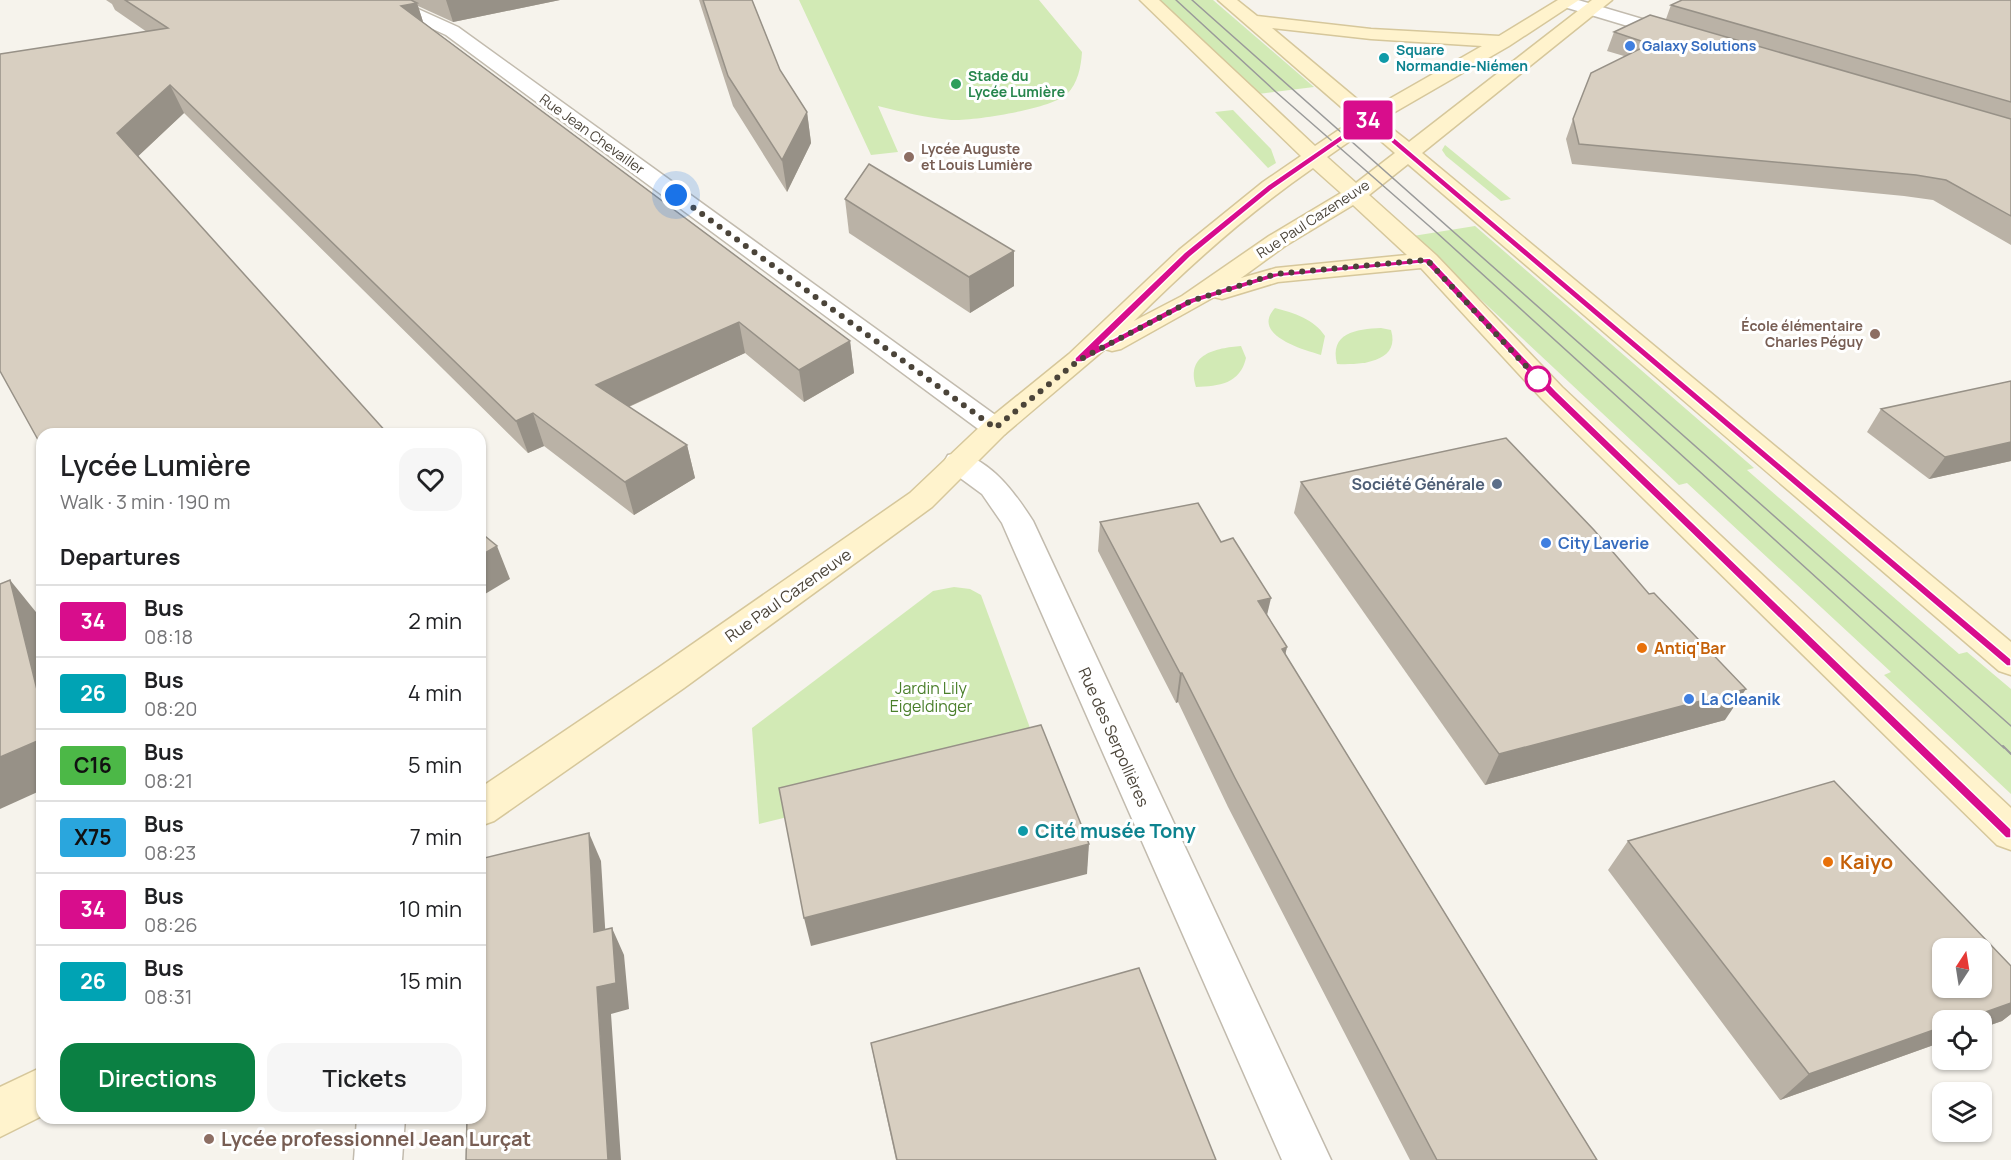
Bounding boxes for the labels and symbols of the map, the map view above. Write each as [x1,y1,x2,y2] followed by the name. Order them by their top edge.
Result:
[1642,36,1757,55] place label: Galaxy Solutions
[1623,39,1637,53] marker: Galaxy Solutions
[1396,40,1528,75] place label: Square Normandie-Niémen
[1377,51,1391,65] marker: Square Normandie-Niémen
[968,66,1065,101] place label: Stade du Lycée Lumière
[949,77,963,91] marker: Stade du Lycée Lumière
[536,89,649,178] street label: Rue Jean Chevailler
[1341,100,1395,140] line badge: 34
[921,139,1033,174] place label: Lycée Auguste et Louis Lumière
[902,150,916,164] marker: Lycée Auguste et Louis Lumière
[1253,175,1373,262] street label: Rue Paul Cazeneuve
[661,180,691,210] your location
[1741,316,1863,351] place label: École élémentaire Charles Péguy
[1868,327,1882,341] marker: École élémentaire Charles Péguy
[1525,366,1551,392] unlabelled marker
[1351,473,1485,495] place label: Société Générale
[1490,477,1504,491] marker: Société Générale
[1558,532,1650,554] place label: City Laverie
[1539,536,1553,550] marker: City Laverie
[720,543,856,647] street label: Rue Paul Cazeneuve
[1654,637,1726,659] place label: Antiq'Bar
[1635,641,1649,655] marker: Antiq'Bar
[1073,664,1155,810] street label: Rue des Serpollières
[890,677,973,717] park label: Jardin Lily Eigeldinger
[1701,688,1780,710] place label: La Cleanik
[1682,692,1696,706] marker: La Cleanik
[1035,817,1196,844] place label: Cité musée Tony
[1016,824,1030,838] marker: Cité musée Tony
[1840,848,1893,875] place label: Kaiyo
[1821,855,1835,869] marker: Kaiyo
[1932,938,1992,998] north arrow
[221,1125,531,1152] place label: Lycée professionnel Jean Lurçat
[202,1132,216,1146] marker: Lycée professionnel Jean Lurçat

